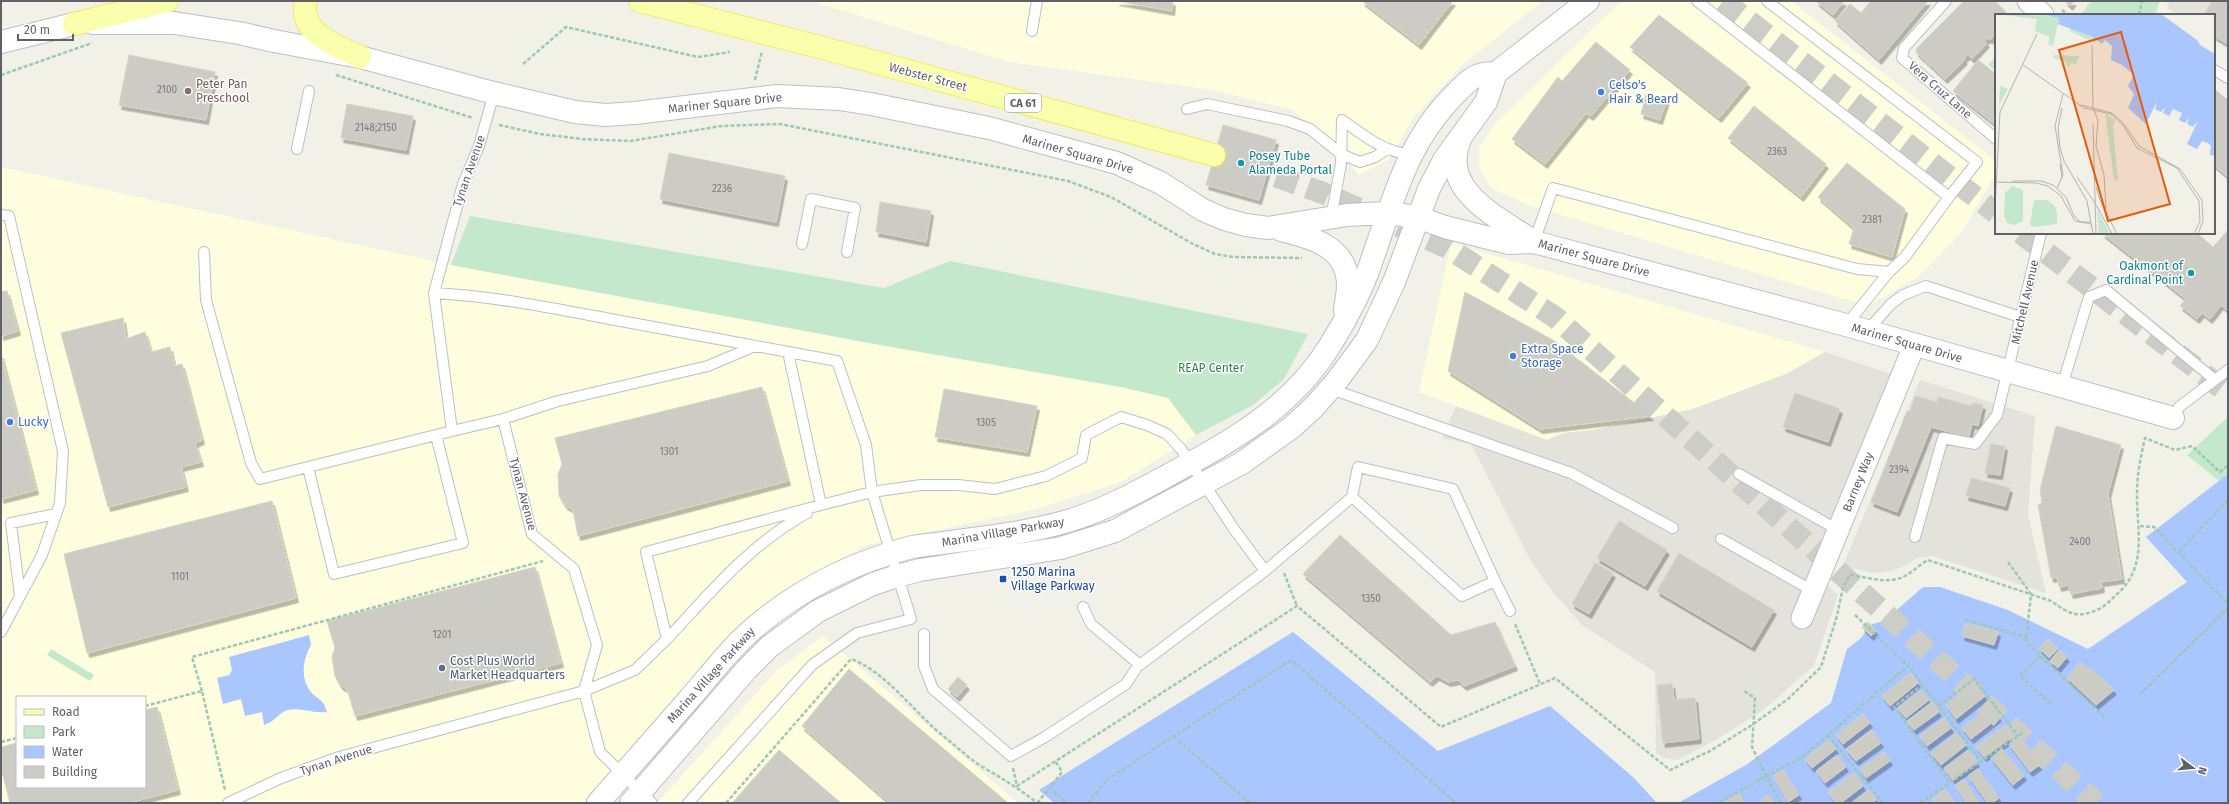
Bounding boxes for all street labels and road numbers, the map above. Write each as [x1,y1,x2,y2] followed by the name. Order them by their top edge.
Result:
[1905,59,1975,121] street label: Vera Cruz Lane
[887,60,969,94] street label: Webster Street
[667,90,783,116] street label: Mariner Square Drive
[1005,94,1041,112] road number: CA 61
[1021,131,1135,177] street label: Mariner Square Drive
[450,133,488,209] street label: Tynan Avenue
[1537,236,1651,280] street label: Mariner Square Drive
[2008,258,2042,346] street label: Mitchell Avenue
[1850,320,1964,366] street label: Mariner Square Drive
[1840,450,1876,514] street label: Barney Way
[507,456,539,532] street label: Tynan Avenue
[941,514,1065,550] street label: Marina Village Parkway
[664,624,758,726] street label: Marina Village Parkway
[298,742,374,778] street label: Tynan Avenue

